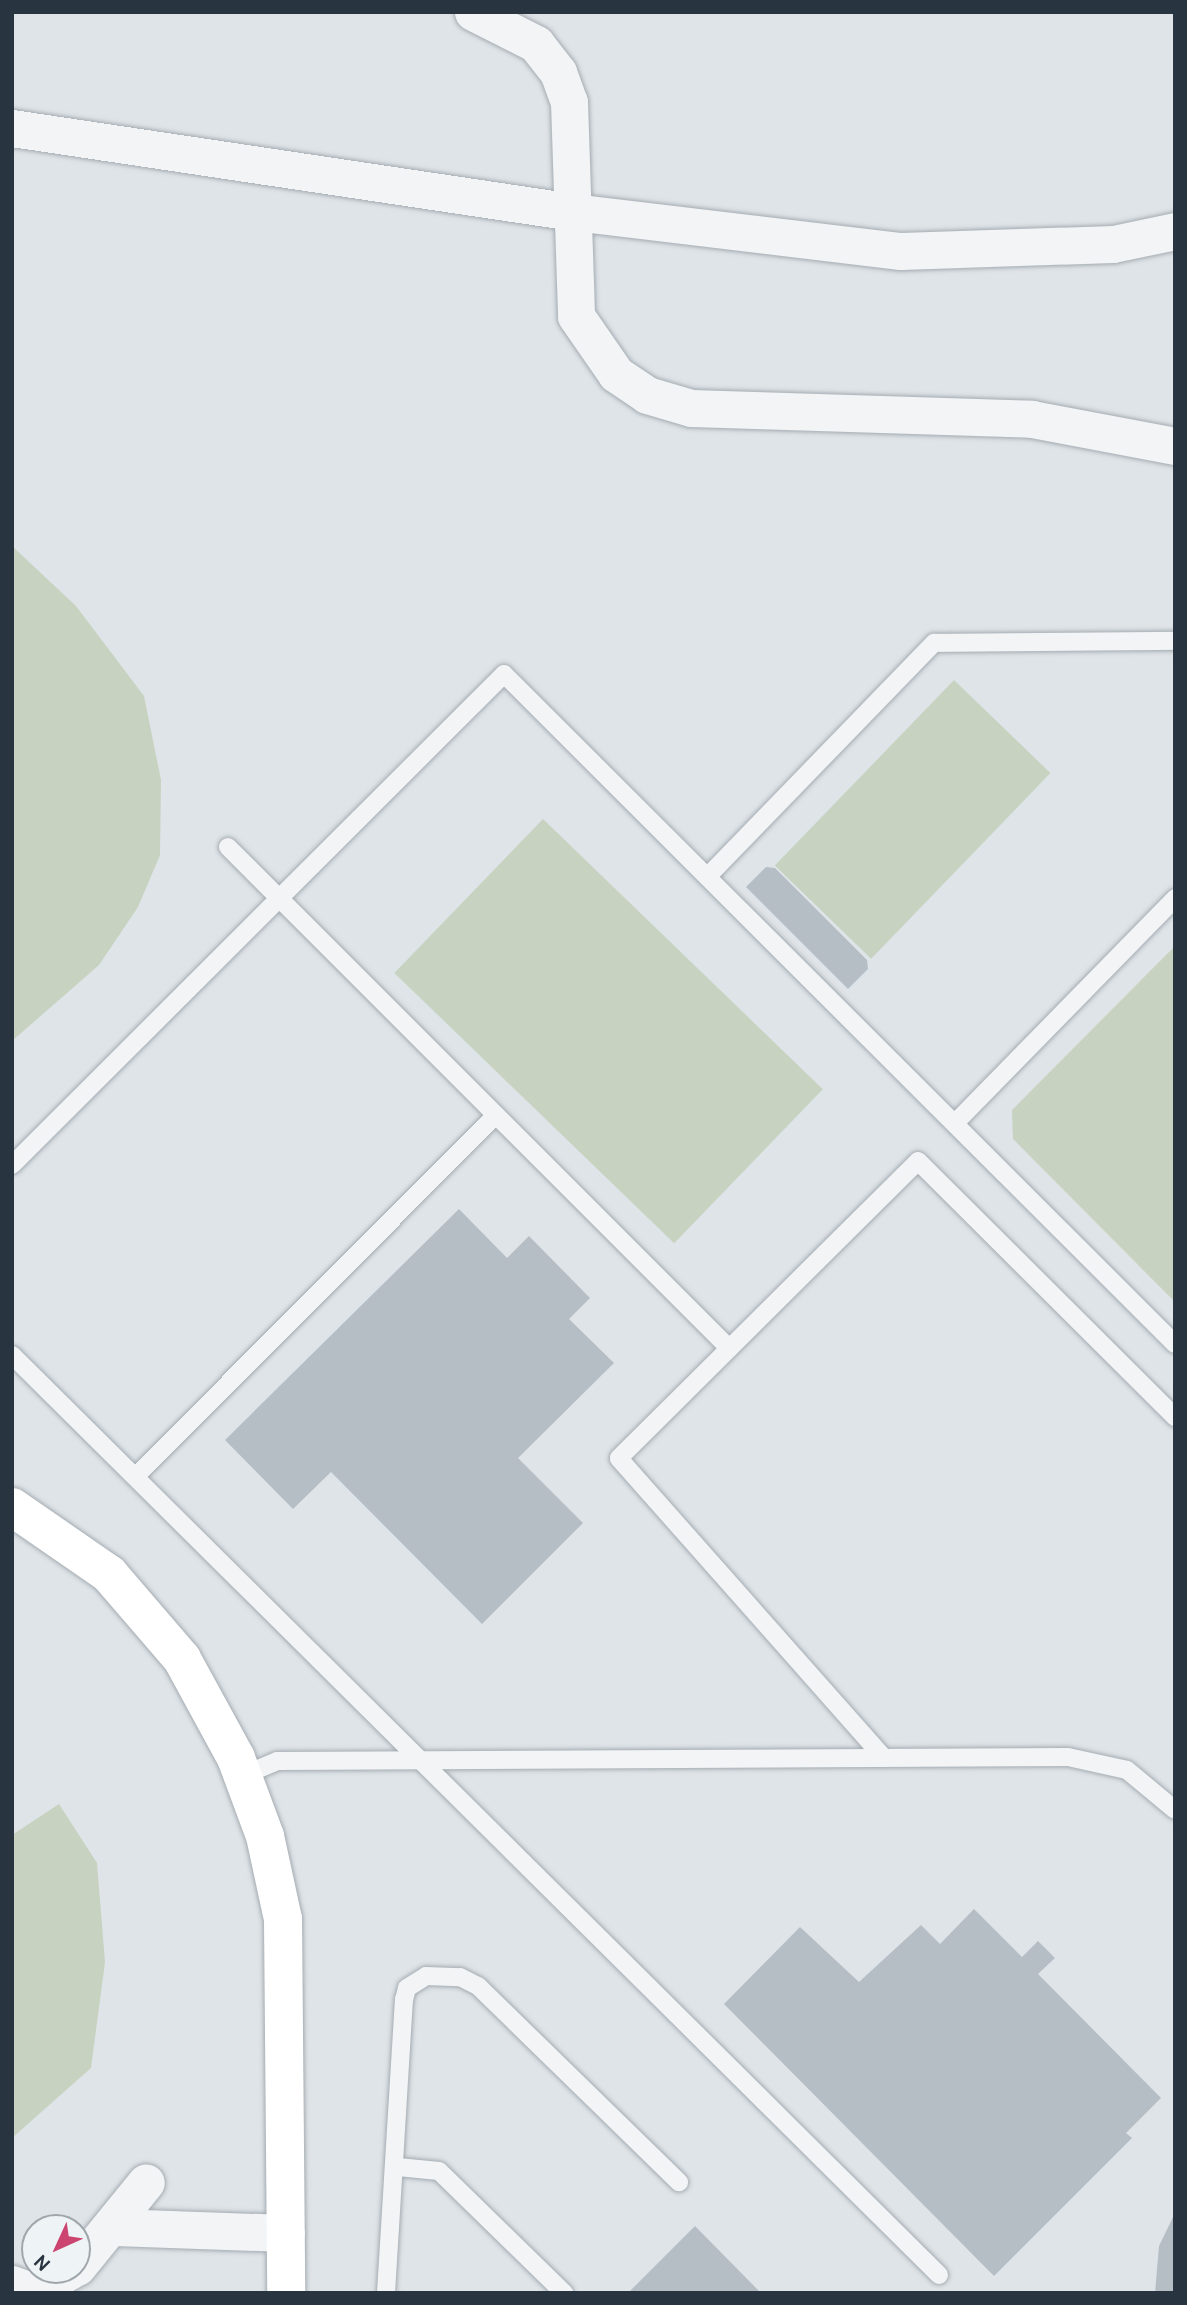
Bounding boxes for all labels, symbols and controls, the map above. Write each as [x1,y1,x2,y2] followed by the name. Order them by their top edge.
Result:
[21,2214,91,2284] north arrow
[29,2250,55,2276] text: N

